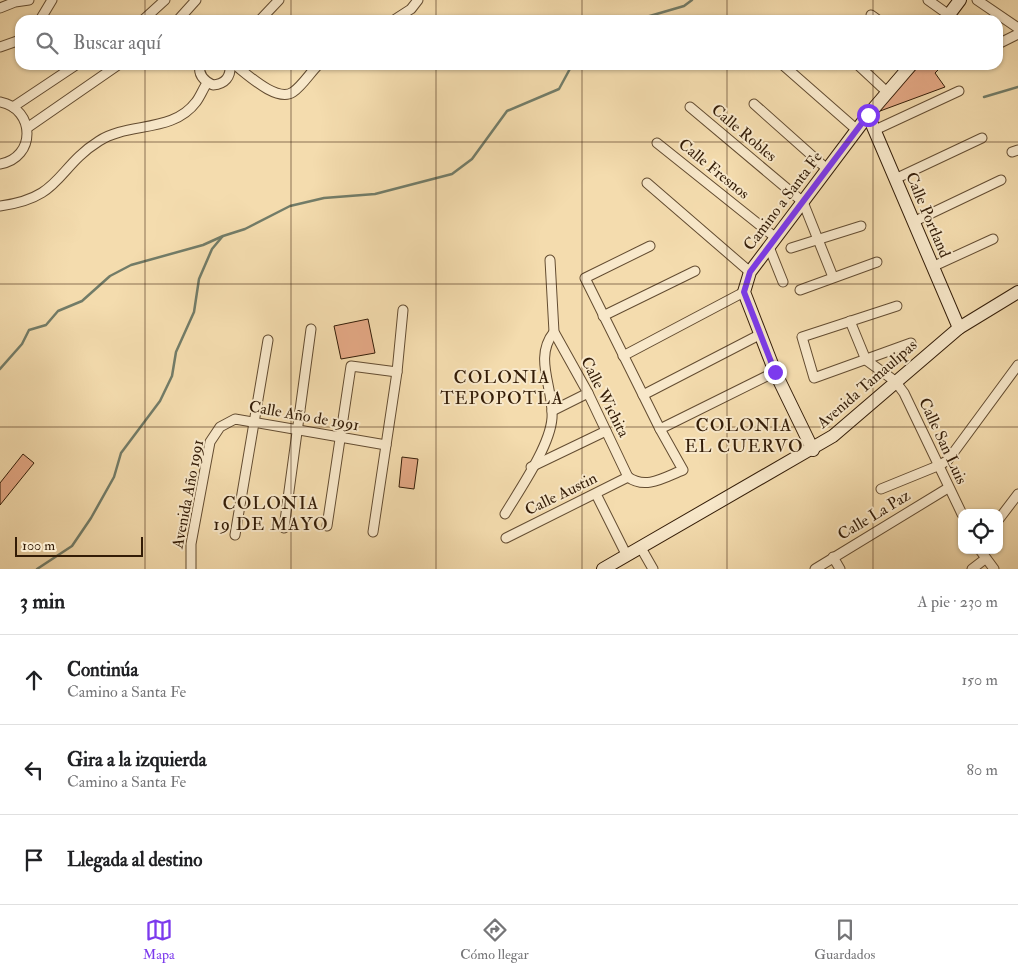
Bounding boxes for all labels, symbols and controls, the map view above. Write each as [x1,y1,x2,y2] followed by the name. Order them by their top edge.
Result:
[15,15,1003,70] search box
[33,29,61,57] icon: search
[73,31,161,55] text: Buscar aquí
[707,100,781,166] street label: Calle Robles
[857,104,880,127] route start
[674,134,754,204] street label: Calle Fresnos
[739,147,827,255] street label: Camino a Santa Fe
[901,169,955,261] street label: Calle Portland
[812,335,922,434] street label: Avenida Tamaulipas
[576,353,634,441] street label: Calle Wichita
[764,361,787,384] route end
[440,366,564,410] district label: COLONIA TEPOPOTLA
[914,395,972,487] street label: Calle San Luis
[247,396,361,436] street label: Calle Año de 1991
[684,414,804,458] district label: COLONIA EL CUERVO
[167,438,208,551] street label: Avenida Año 1991
[522,468,600,520] street label: Calle Austin
[834,485,914,544] street label: Calle La Paz
[213,492,329,536] district label: COLONIA 19 DE MAYO
[958,509,1003,554] map controls
[958,509,1003,554] button: locate
[15,534,142,557] scale bar
[22,537,55,554] text: 100 m
[20,588,65,615] text: 3 min
[917,592,998,612] text: A pie · 230 m
[67,658,138,682] text: Continúa
[20,666,48,694] icon: ahead
[961,670,998,690] text: 150 m
[67,682,186,702] text: Camino a Santa Fe
[67,748,206,772] text: Gira a la izquierda
[20,756,48,784] icon: left
[967,760,998,780] text: 80 m
[67,772,186,792] text: Camino a Santa Fe
[20,846,48,874] icon: arrive
[67,848,202,872] text: Llegada al destino
[143,916,175,963] tab: Mapa
[460,916,529,963] tab: Cómo llegar
[814,916,875,963] tab: Guardados

